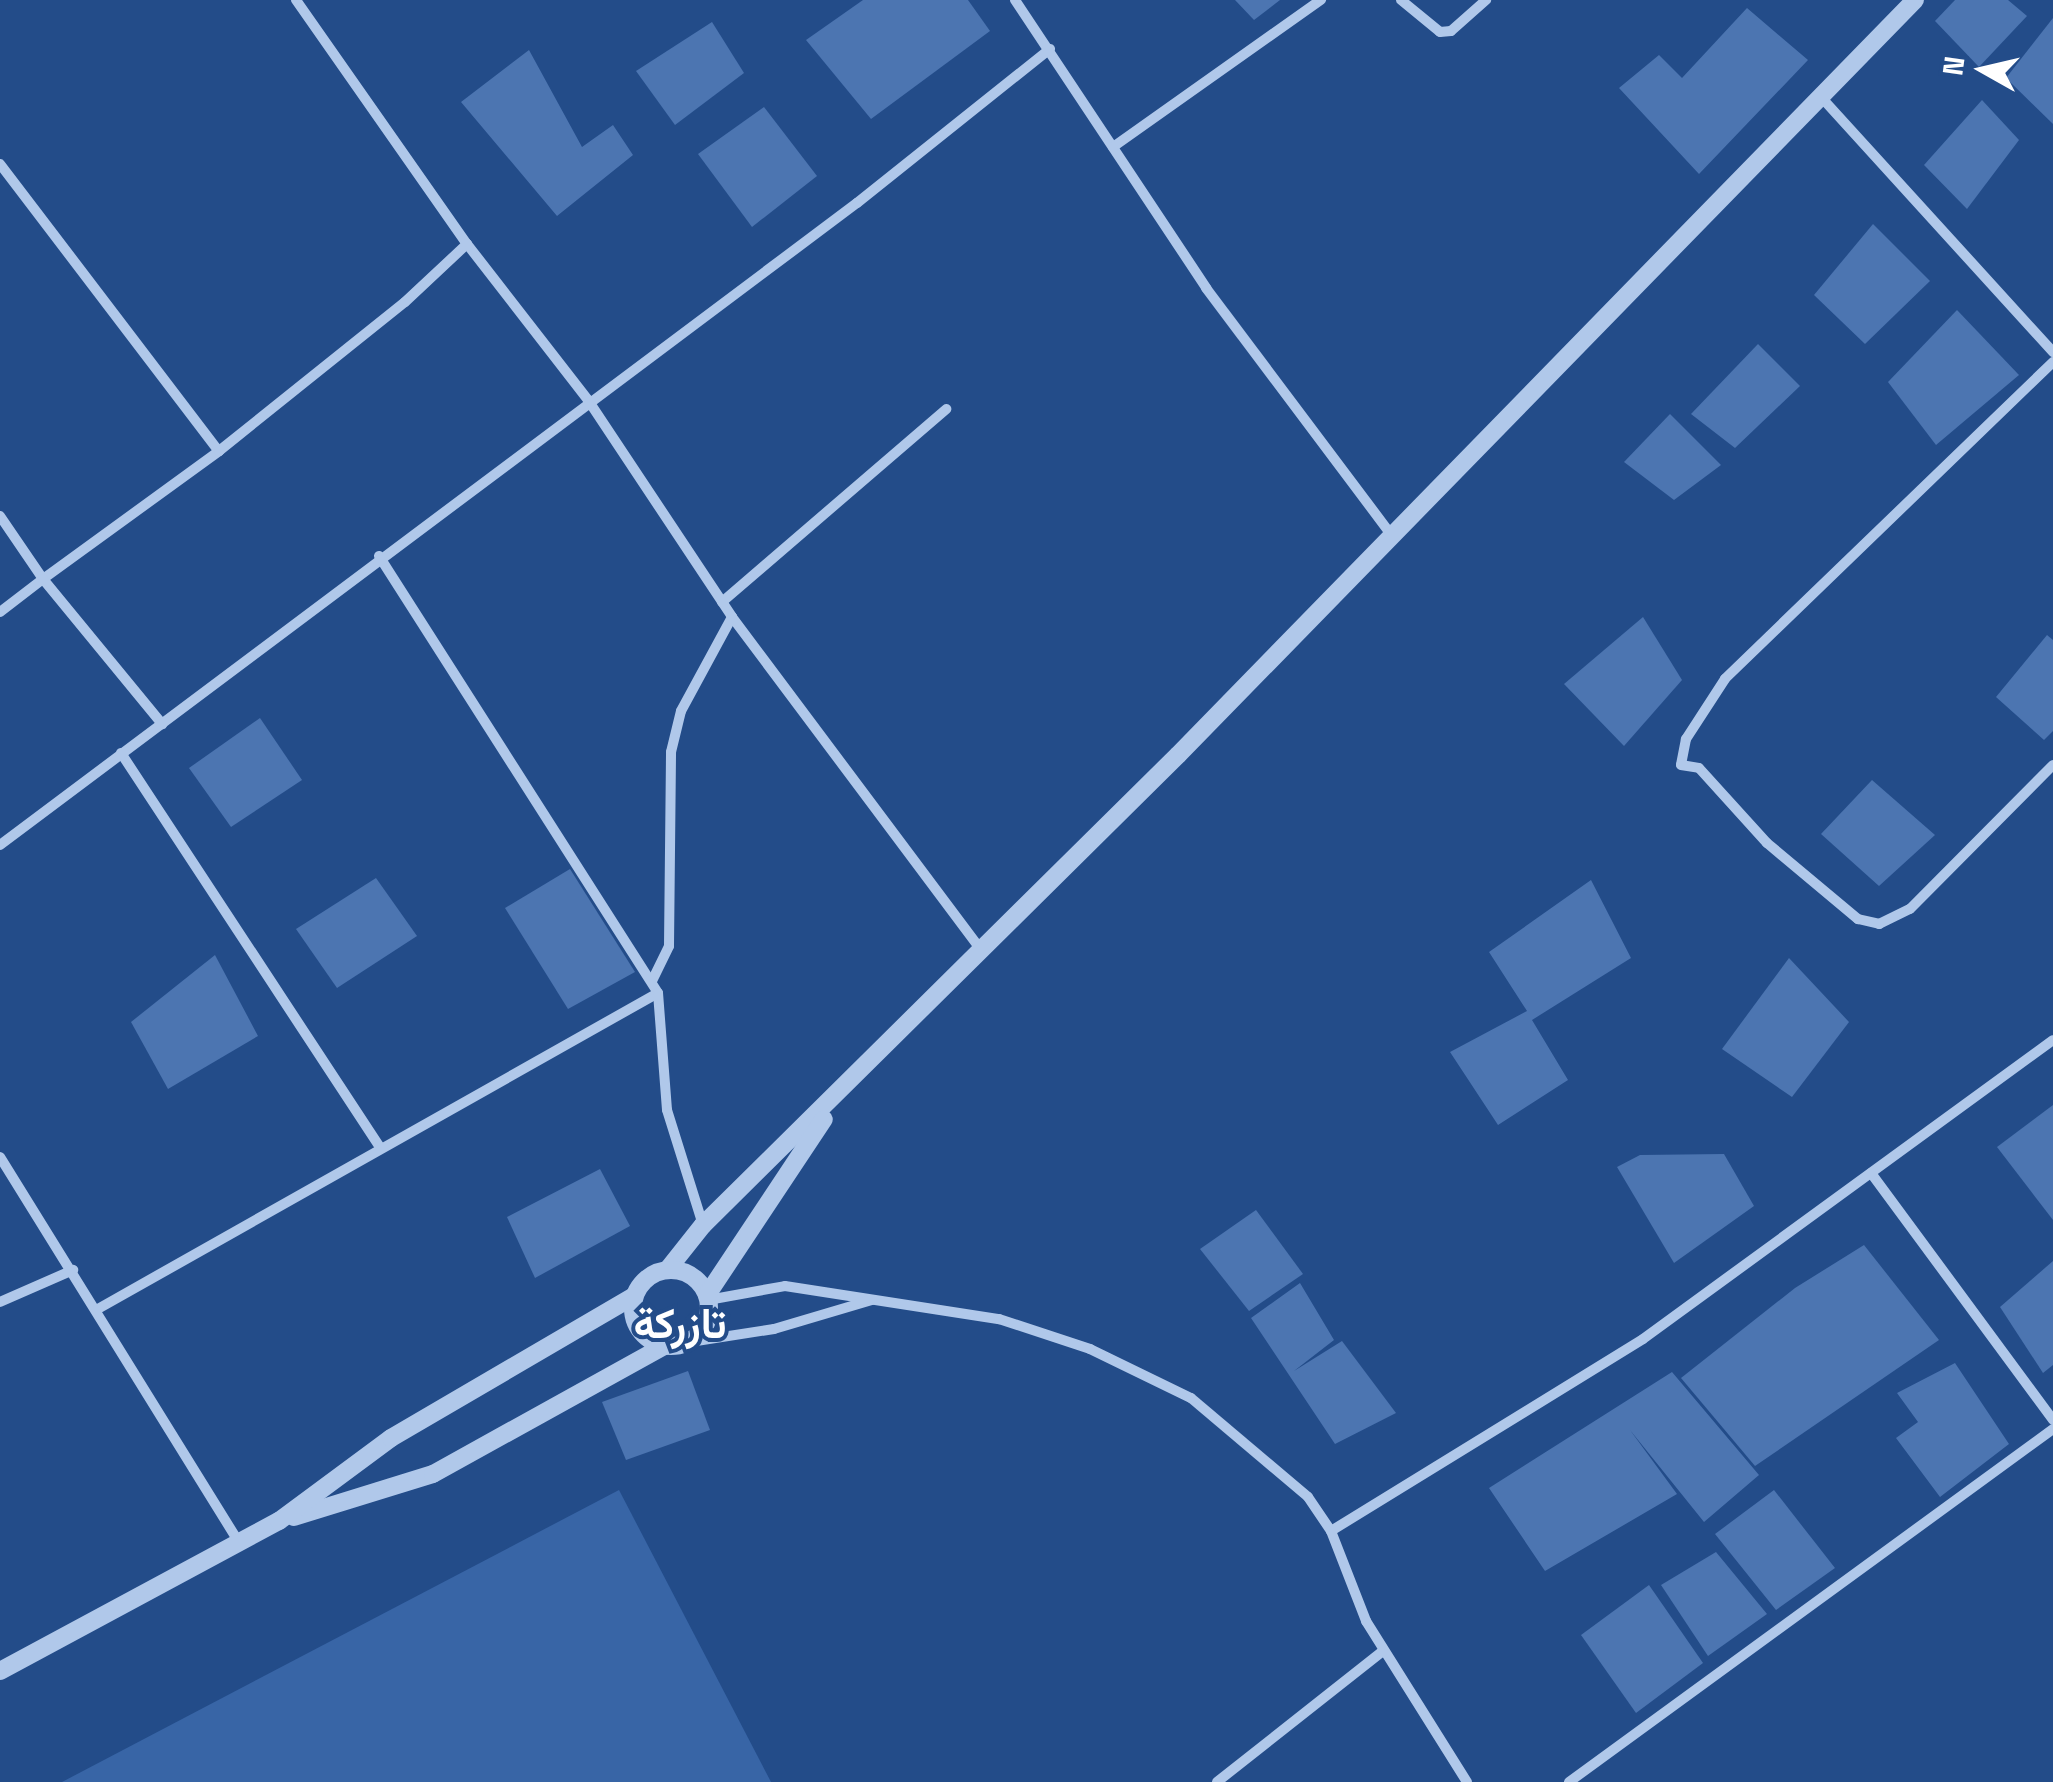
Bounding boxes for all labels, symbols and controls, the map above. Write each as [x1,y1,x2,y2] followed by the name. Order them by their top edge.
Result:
[1933,20,2033,120] north arrow
[1934,54,1972,78] text: N
[633,1299,727,1349] district label: تازركة

